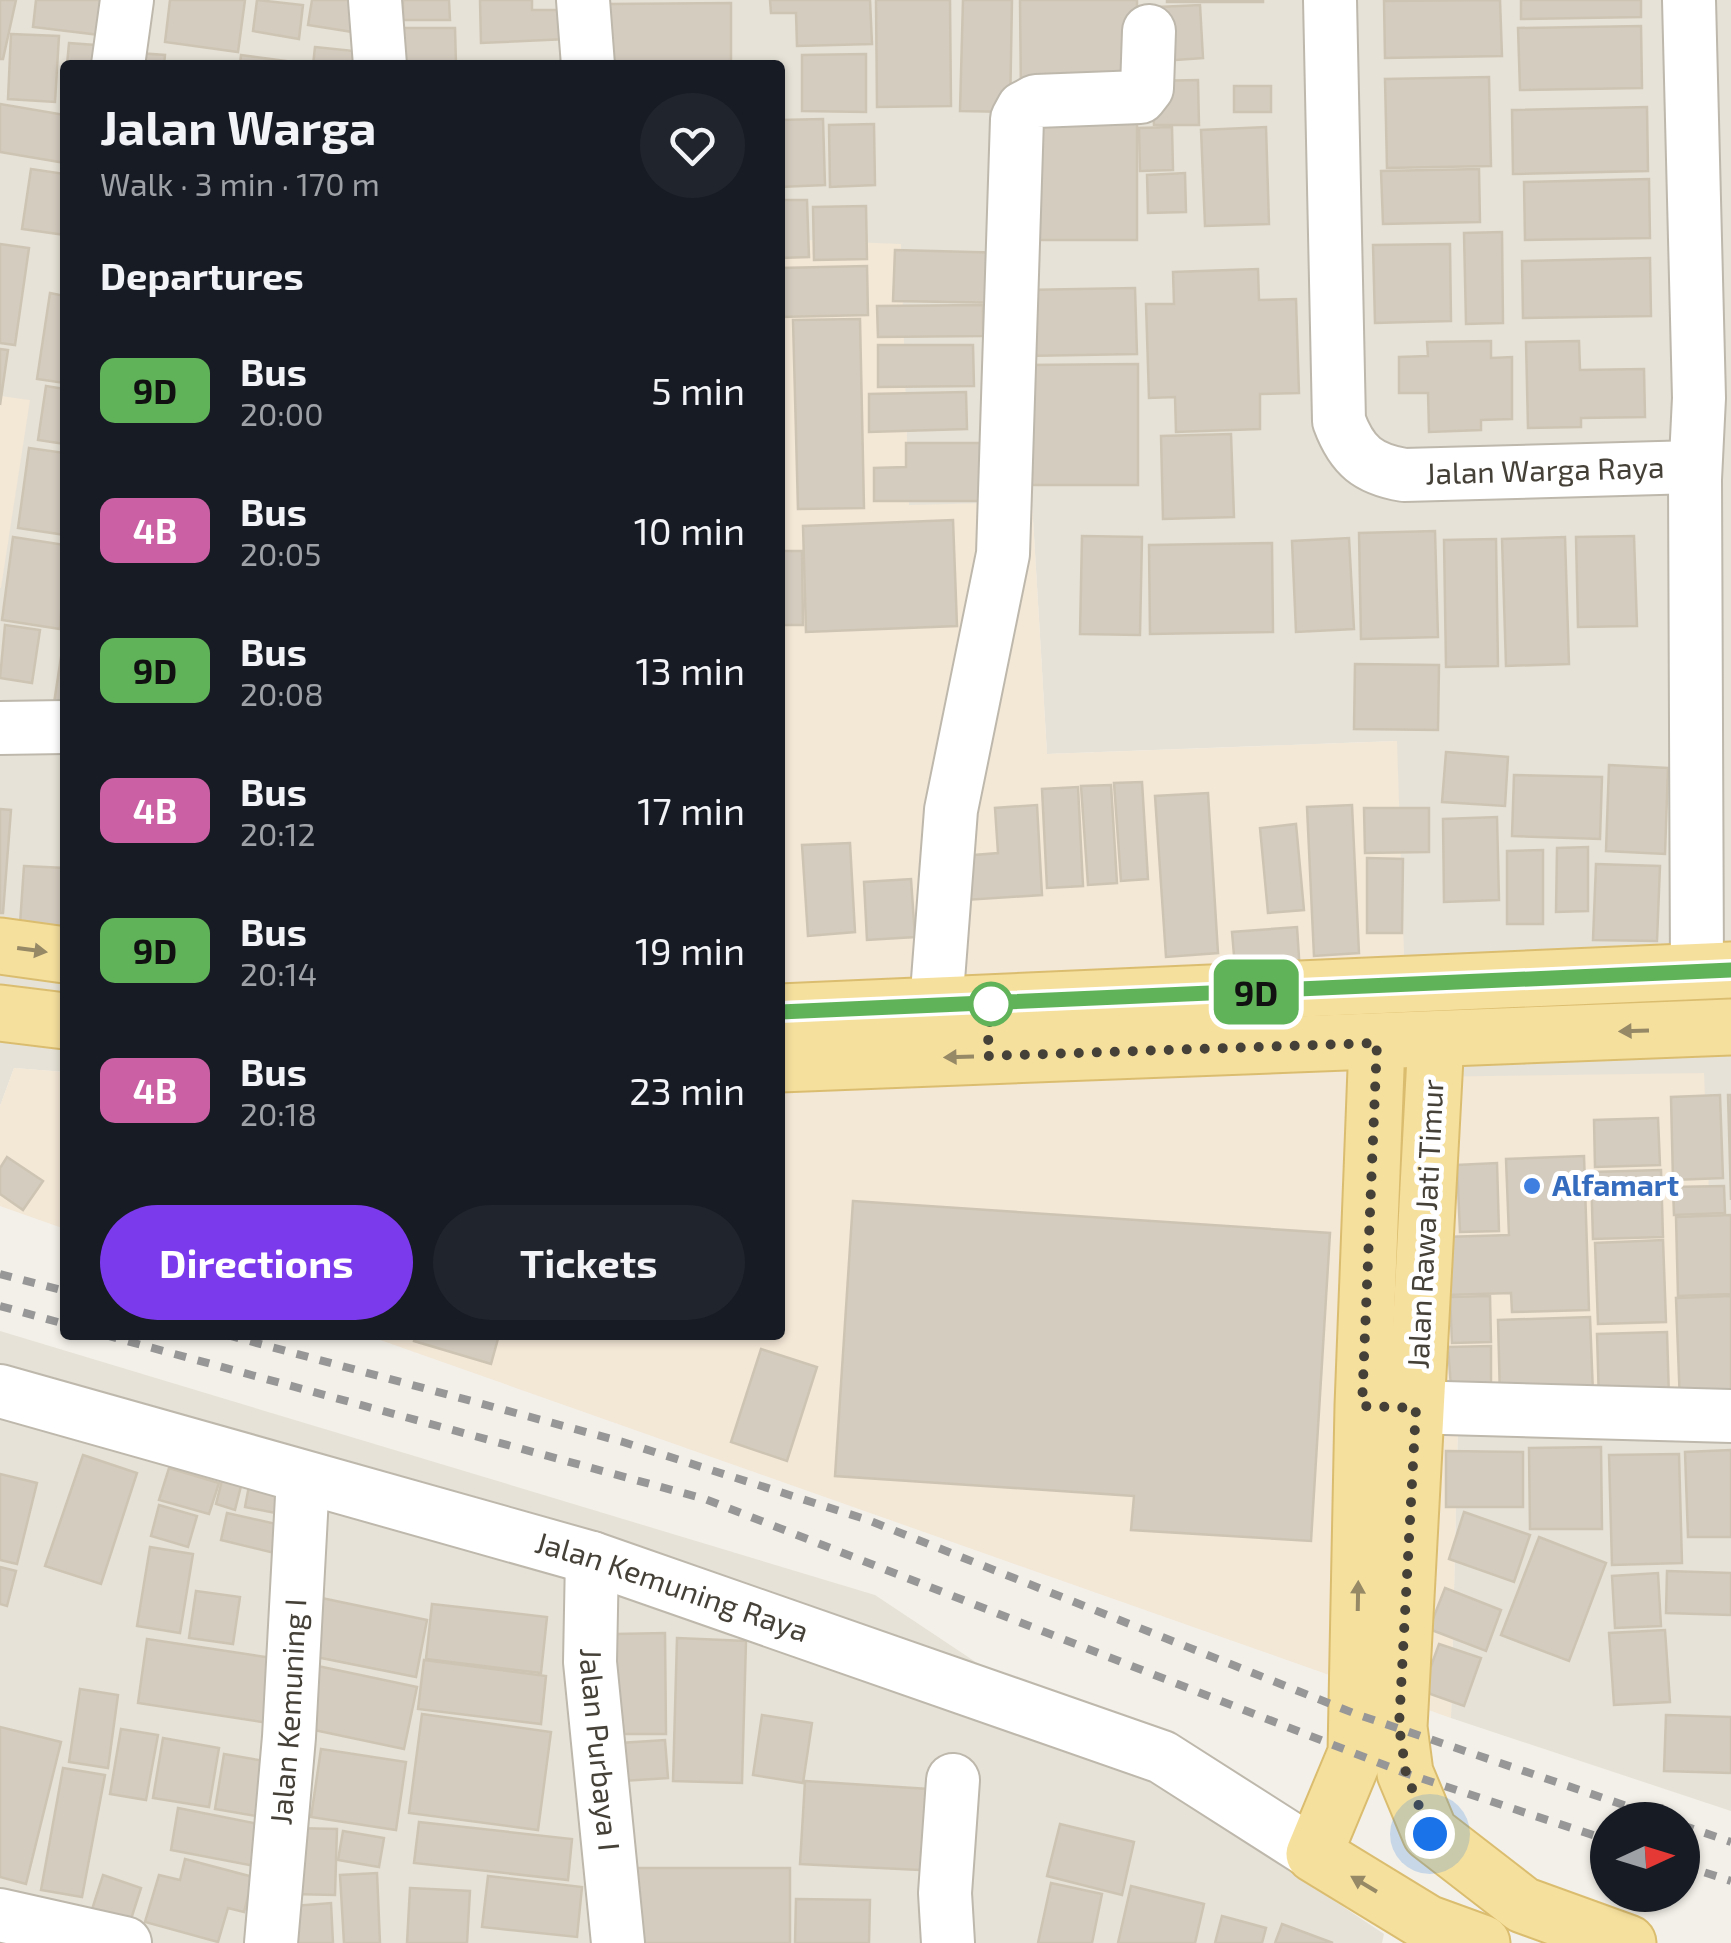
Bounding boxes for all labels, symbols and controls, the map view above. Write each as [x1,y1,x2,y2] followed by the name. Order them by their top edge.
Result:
[640,93,745,198] button: heart
[100,97,376,155] text: Jalan Warga
[100,164,380,202] text: Walk · 3 min · 170 m
[100,252,304,298] text: Departures
[240,348,307,394] text: Bus
[651,367,745,413] text: 5 min
[133,369,177,411] text: 9D
[240,394,323,432] text: 20:00
[1425,448,1665,490] street label: Jalan Warga Raya
[240,488,307,534] text: Bus
[634,507,745,553] text: 10 min
[133,509,177,551] text: 4B
[240,534,321,572] text: 20:05
[240,628,307,674] text: Bus
[635,647,745,693] text: 13 min
[133,649,177,691] text: 9D
[240,674,324,712] text: 20:08
[240,768,307,814] text: Bus
[637,787,745,833] text: 17 min
[133,789,177,831] text: 4B
[240,814,316,852] text: 20:12
[240,908,307,954] text: Bus
[635,927,745,973] text: 19 min
[133,929,177,971] text: 9D
[17,943,49,959] one-way arrow
[240,954,317,992] text: 20:14
[1211,960,1301,1024] line badge: 9D
[1234,971,1278,1013] text: 9D
[970,983,1012,1025] unlabelled marker
[1617,1023,1649,1039] one-way arrow
[240,1048,307,1094] text: Bus
[943,1050,975,1066] one-way arrow
[629,1067,745,1113] text: 23 min
[133,1069,177,1111] text: 4B
[1398,1078,1450,1370] street label: Jalan Rawa Jati Timur
[240,1094,317,1132] text: 20:18
[1552,1166,1679,1202] place label: Alfamart
[1521,1175,1543,1197] marker: Alfamart
[100,1205,413,1320] button: Directions
[433,1205,745,1320] button: Tickets
[532,1523,814,1648] street label: Jalan Kemuning Raya
[1351,1579,1367,1611] one-way arrow
[261,1598,312,1826] street label: Jalan Kemuning I
[574,1648,629,1852] street label: Jalan Purbaya I
[1590,1802,1700,1912] north arrow
[1590,1802,1700,1912] map controls
[1405,1809,1455,1859] your location
[1350,1876,1378,1893] one-way arrow

